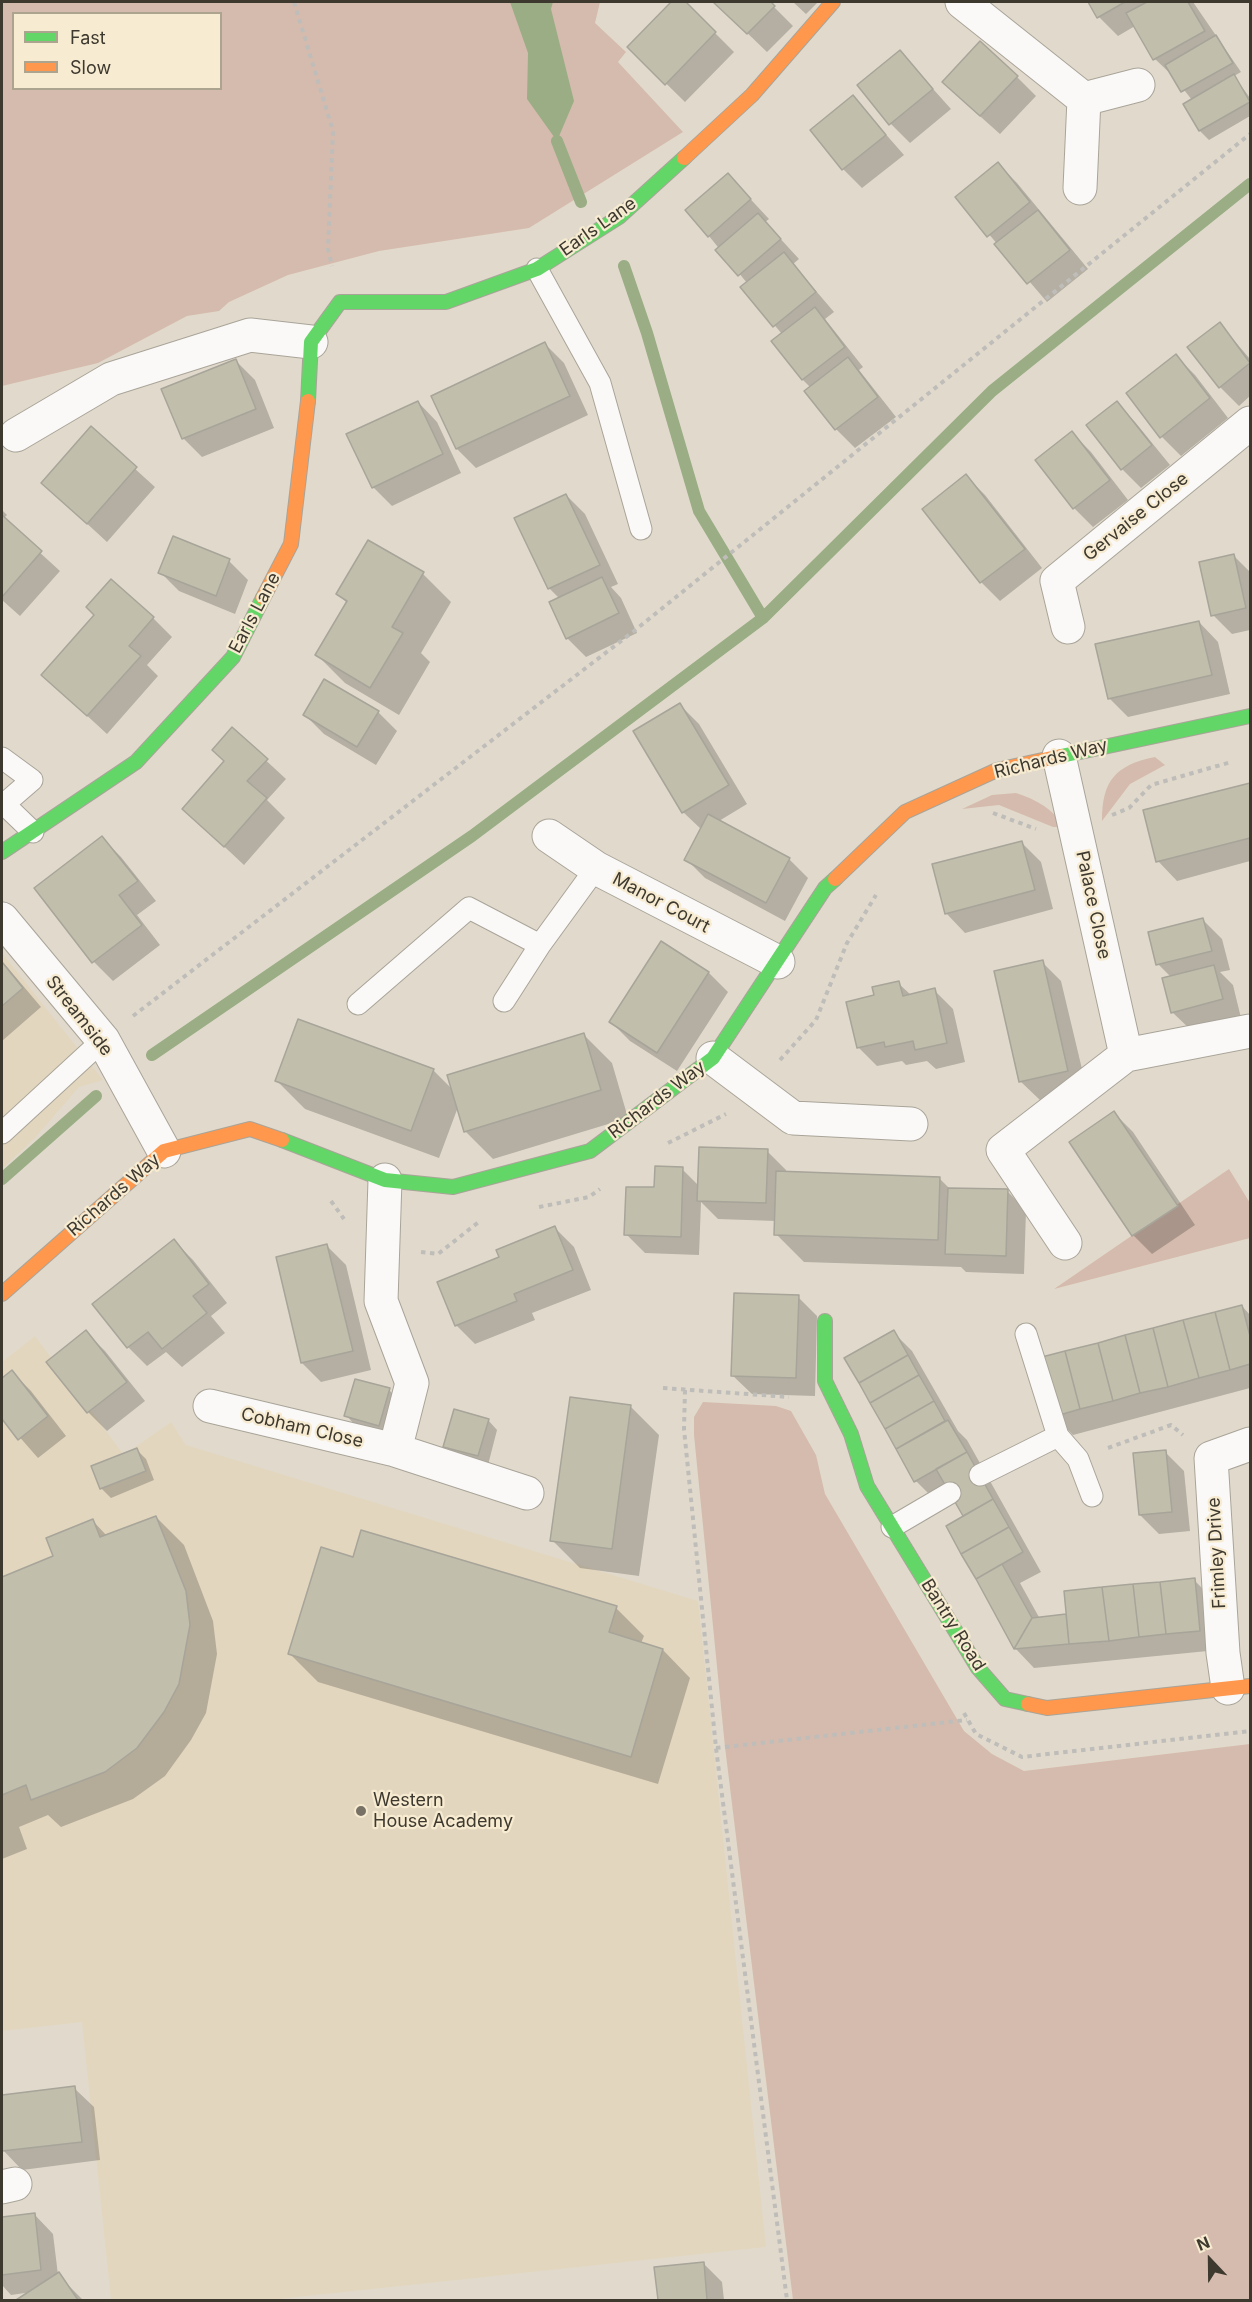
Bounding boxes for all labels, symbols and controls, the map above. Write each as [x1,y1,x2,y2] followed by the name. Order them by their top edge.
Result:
[12,12,222,90] legend
[70,27,106,48] text: Fast
[70,57,111,78] text: Slow
[556,193,640,261] street label: Earls Lane
[1079,468,1193,566] street label: Gervaise Close
[225,569,285,657] street label: Earls Lane
[992,735,1110,783] street label: Richards Way
[1071,849,1115,961] street label: Palace Close
[609,868,713,938] street label: Manor Court
[41,972,117,1060] street label: Streamside
[604,1057,710,1143] street label: Richards Way
[63,1149,165,1241] street label: Richards Way
[239,1403,365,1453] street label: Cobham Close
[1203,1497,1231,1609] street label: Frimley Drive
[916,1575,990,1675] street label: Bantry Road
[373,1790,513,1832] place label: Western House Academy
[354,1804,368,1818] marker: Western House Academy
[1180,2230,1240,2290] north arrow
[1194,2232,1213,2255] text: N

